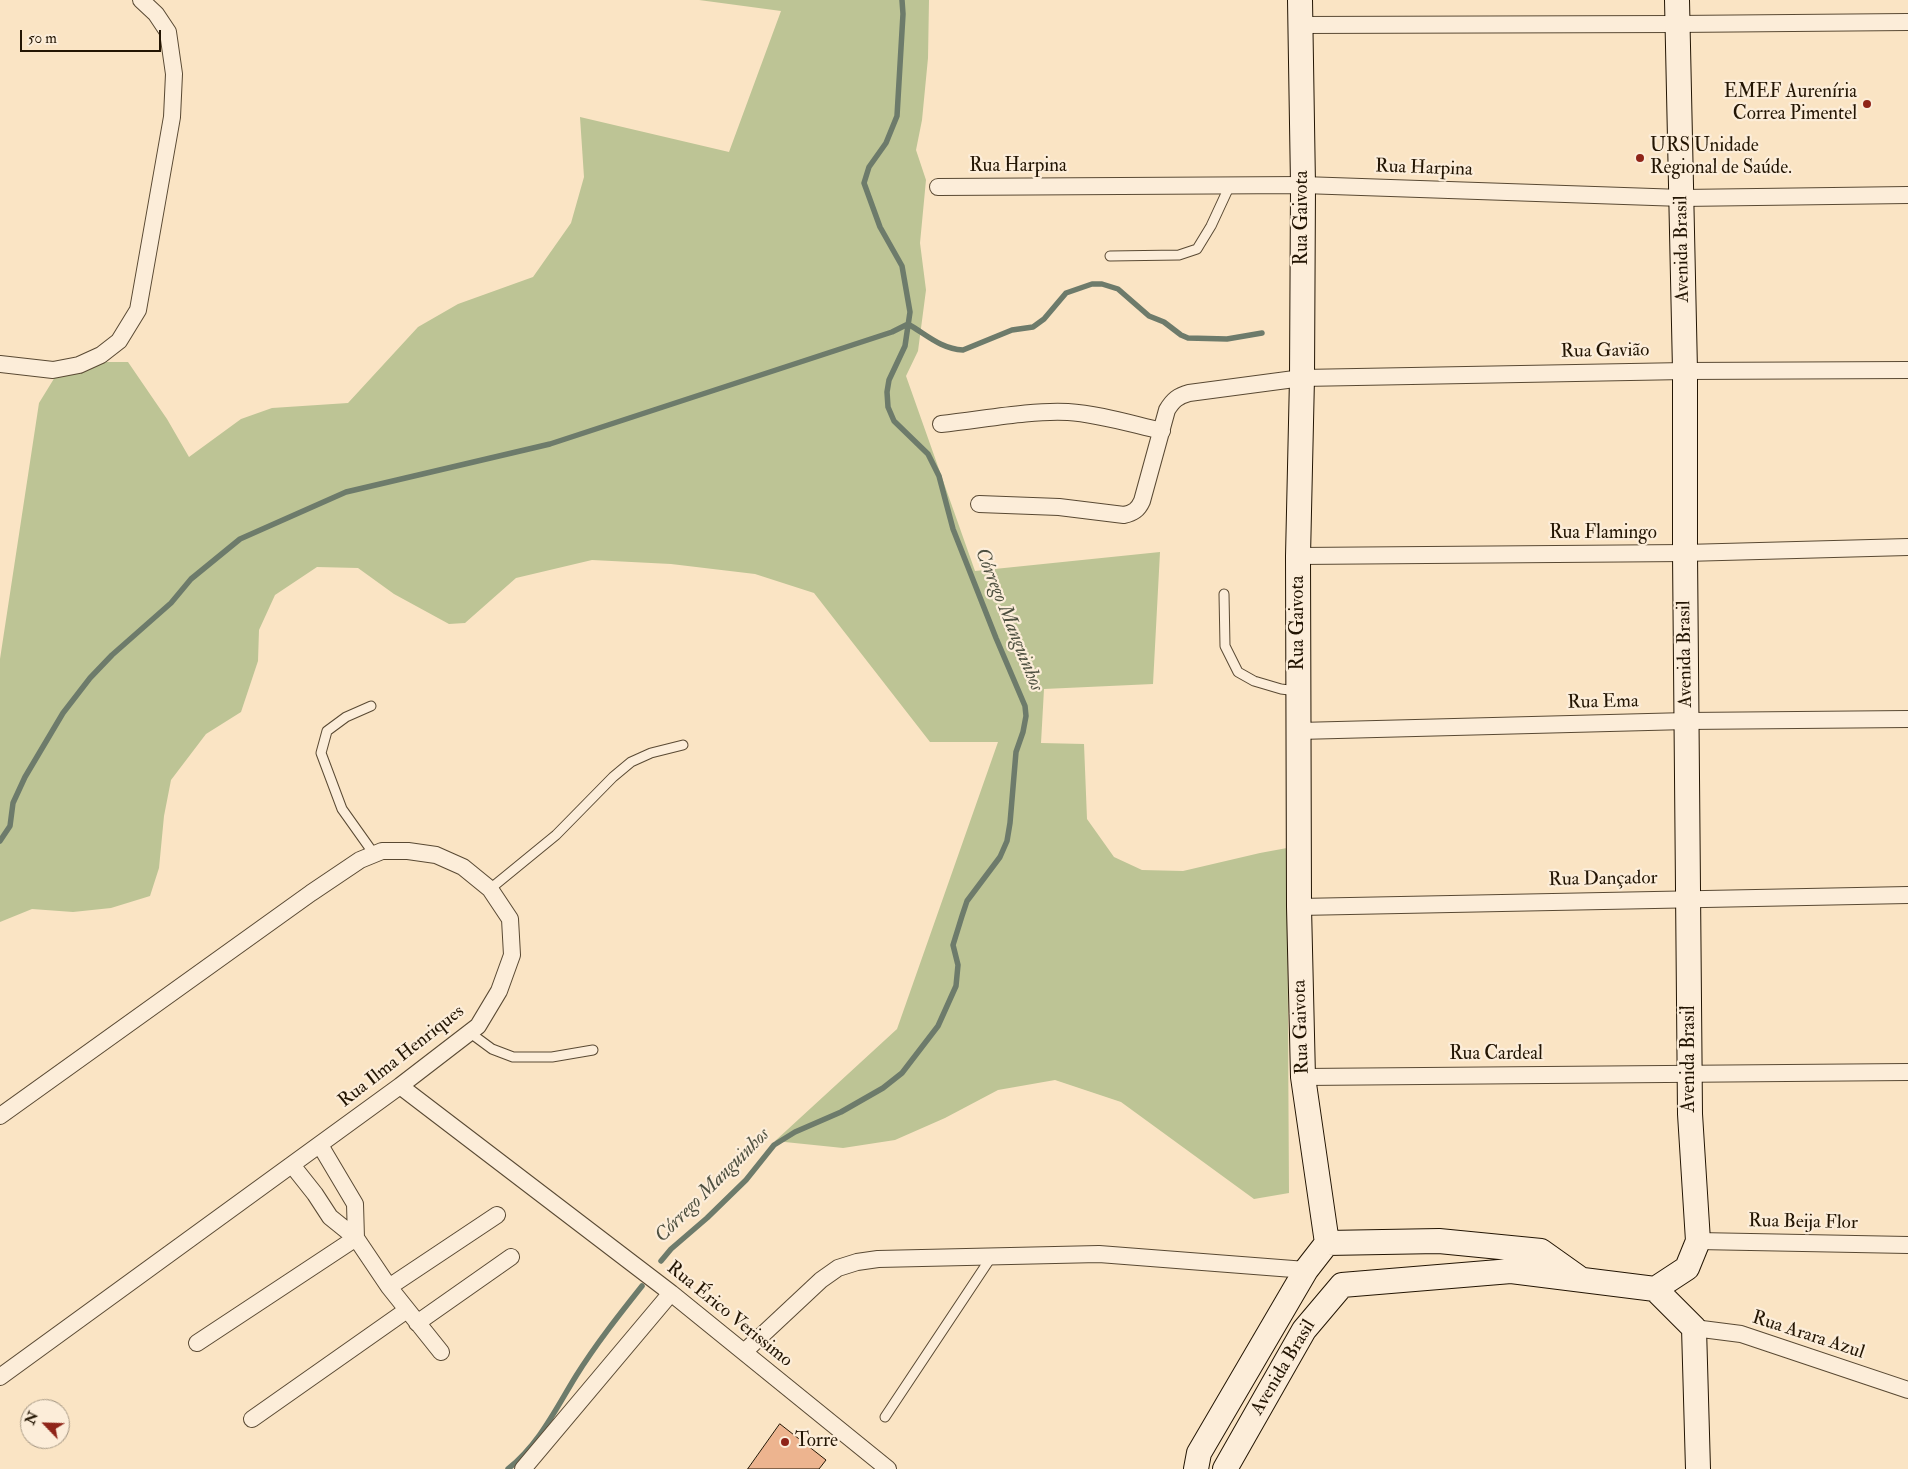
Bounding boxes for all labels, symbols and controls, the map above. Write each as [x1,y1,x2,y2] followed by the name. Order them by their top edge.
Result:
[22,20,164,52] scale bar
[28,29,57,48] text: 50 m
[1724,82,1857,126] place label: EMEF Aureníria Correa Pimentel
[1861,98,1873,110] marker: EMEF Aureníria Correa Pimentel
[1650,136,1792,180] place label: URS Unidade Regional de Saúde.
[1634,152,1646,164] marker: URS Unidade Regional de Saúde.
[969,156,1067,178] street label: Rua Harpina
[1375,156,1473,182] street label: Rua Harpina
[1292,171,1314,265] street label: Rua Gaivota
[1671,195,1695,303] street label: Avenida Brasil
[1560,340,1650,364] street label: Rua Gavião
[1549,523,1657,545] street label: Rua Flamingo
[968,545,1048,695] water label: Córrego Manguinhos
[1288,576,1310,670] street label: Rua Gaivota
[1674,600,1698,708] street label: Avenida Brasil
[1567,691,1639,715] street label: Rua Ema
[1548,868,1658,892] street label: Rua Dançador
[1289,979,1315,1075] street label: Rua Gaivota
[335,1001,469,1113] street label: Rua Ilma Henriques
[1679,1005,1701,1113] street label: Avenida Brasil
[1449,1044,1543,1066] street label: Rua Cardeal
[651,1124,775,1248] water label: Córrego Manguinhos
[1748,1211,1858,1235] street label: Rua Beija Flor
[661,1257,797,1373] street label: Rua Érico Verissimo
[1749,1307,1867,1365] street label: Rua Arara Azul
[1247,1316,1321,1420] street label: Avenida Brasil
[20,1399,70,1449] north arrow
[21,1409,42,1427] text: N
[795,1431,838,1453] place label: Torre
[779,1436,791,1448] marker: Torre

